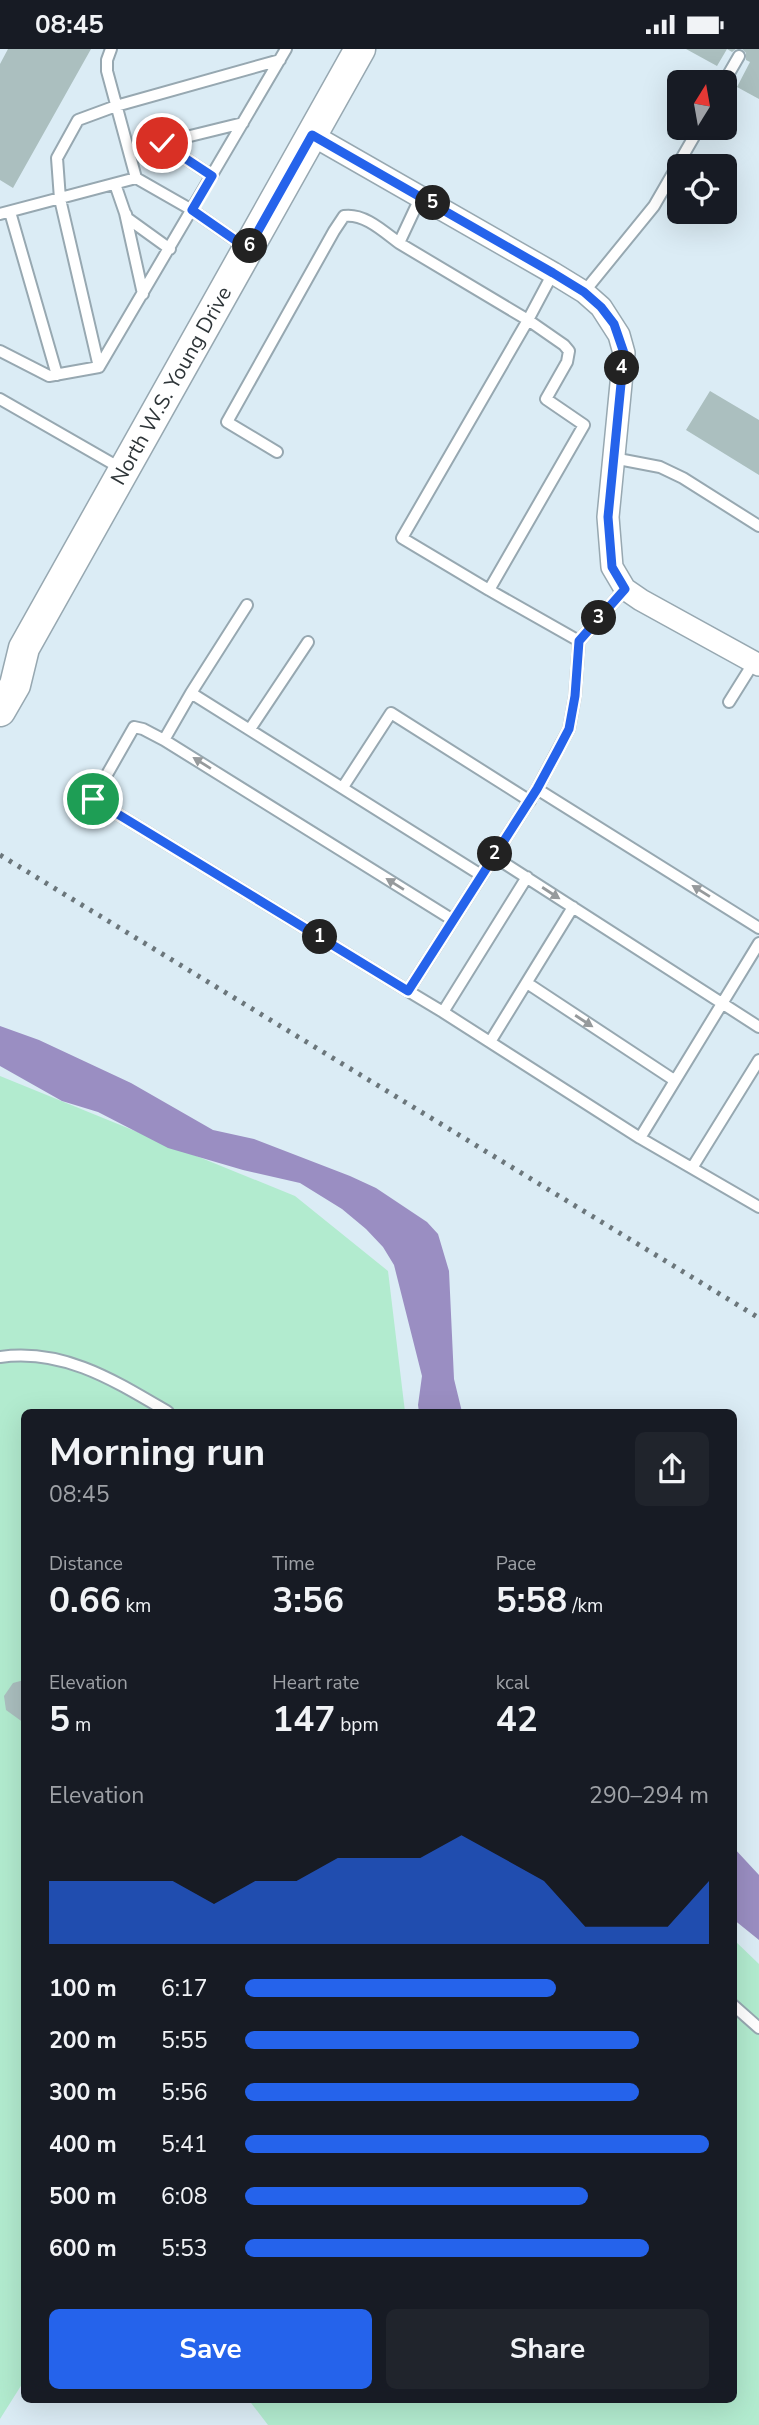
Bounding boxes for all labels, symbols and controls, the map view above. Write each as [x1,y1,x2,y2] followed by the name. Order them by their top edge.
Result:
[35,7,104,42] text: 08:45
[667,70,737,140] north arrow
[667,70,737,224] map controls
[132,113,192,173] pin
[143,124,181,162] icon: check
[667,154,737,224] button: locate
[416,185,450,221] pin: 5
[427,189,438,215] text: 5
[232,229,268,263] pin: 6
[244,232,255,258] text: 6
[104,281,238,490] street label: North W.S. Young Drive
[604,351,640,385] pin: 4
[616,354,627,380] text: 4
[582,601,616,635] pin: 3
[593,604,604,630] text: 3
[192,757,211,770] one-way arrow
[63,769,123,829] pin
[74,780,112,818] icon: arrive
[477,837,512,871] pin: 2
[489,840,500,866] text: 2
[385,877,404,890] one-way arrow
[692,885,711,898] one-way arrow
[541,886,560,899] one-way arrow
[302,919,338,955] pin: 1
[314,923,325,949] text: 1
[574,1014,594,1027] one-way arrow
[49,1427,265,1478] text: Morning run
[635,1432,709,1506] button: share
[49,1479,109,1510] text: 08:45
[49,1551,123,1577] text: Distance
[272,1551,315,1577] text: Time
[496,1551,536,1577] text: Pace
[49,1577,121,1624] text: 0.66
[272,1577,344,1624] text: 3:56
[496,1577,567,1624] text: 5:58
[121,1593,151,1619] text: km
[567,1593,603,1619] text: /km
[49,1670,128,1696] text: Elevation
[272,1670,359,1696] text: Heart rate
[496,1670,529,1696] text: kcal
[49,1696,70,1743] text: 5
[272,1696,335,1743] text: 147
[496,1696,538,1743] text: 42
[70,1712,91,1738] text: m
[335,1712,379,1738] text: bpm
[49,1780,144,1811] text: Elevation
[589,1780,709,1811] text: 290–294 m
[49,1973,117,2004] text: 100 m
[161,1973,208,2004] text: 6:17
[49,2025,117,2056] text: 200 m
[161,2025,208,2056] text: 5:55
[49,2077,117,2108] text: 300 m
[161,2077,208,2108] text: 5:56
[49,2129,117,2160] text: 400 m
[161,2129,208,2160] text: 5:41
[49,2181,117,2212] text: 500 m
[161,2181,208,2212] text: 6:08
[49,2233,117,2264] text: 600 m
[161,2233,208,2264] text: 5:53
[49,2309,372,2389] button: Save
[386,2309,709,2389] button: Share

